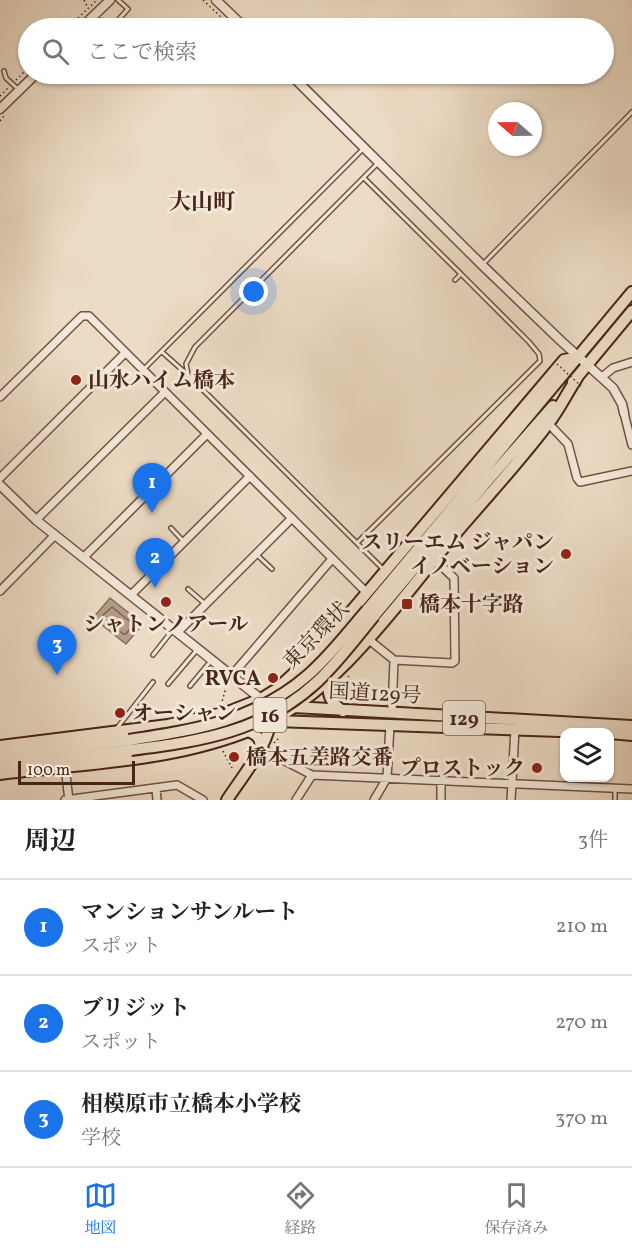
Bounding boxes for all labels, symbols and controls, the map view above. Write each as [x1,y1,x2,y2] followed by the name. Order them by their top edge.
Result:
[18,18,614,84] search box
[39,35,72,68] icon: search
[87,38,197,69] text: ここで検索
[488,102,542,156] north arrow
[169,188,235,219] district label: 大山町
[239,277,268,306] your location
[88,367,235,396] place label: 山水ハイム橋本
[69,373,83,387] marker: 山水ハイム橋本
[132,464,172,513] pin: 1
[361,529,554,582] place label: スリーエム ジャパン イノベーション
[136,538,174,588] pin: 2
[559,547,573,561] marker: スリーエム ジャパン イノベーション
[419,591,524,620] place label: 橋本十字路
[159,595,173,609] marker: シャトンノアール
[277,596,357,676] street label: 東京環状
[400,597,414,611] marker: 橋本十字路
[83,611,249,640] place label: シャトンノアール
[38,626,76,675] pin: 3
[205,665,261,694] place label: RVCA
[266,671,280,685] marker: RVCA
[328,678,422,711] street label: 国道129号
[254,698,286,732] road number: 16
[132,700,236,729] place label: オーシャン
[443,701,485,735] road number: 129
[113,706,127,720] marker: オーシャン
[560,728,614,782] map controls
[560,728,614,782] button: layers
[246,744,393,773] place label: 橋本五差路交番
[227,750,241,764] marker: 橋本五差路交番
[400,755,525,784] place label: プロストック
[18,758,135,786] scale bar
[27,760,70,782] text: 100 m
[530,761,544,775] marker: プロストック
[24,824,76,860] text: 周辺
[578,827,608,855] text: 3件
[81,898,298,929] text: マンションサンルート
[39,913,48,941] text: 1
[556,913,608,941] text: 210 m
[81,933,161,961] text: スポット
[81,994,190,1025] text: ブリジット
[38,1009,49,1037] text: 2
[555,1009,608,1037] text: 270 m
[81,1029,161,1057] text: スポット
[81,1090,301,1121] text: 相模原市立橋本小学校
[38,1105,49,1133] text: 3
[555,1105,608,1133] text: 370 m
[81,1125,121,1153] text: 学校
[84,1179,117,1240] tab: 地図
[284,1179,317,1240] tab: 経路
[484,1179,548,1240] tab: 保存済み

